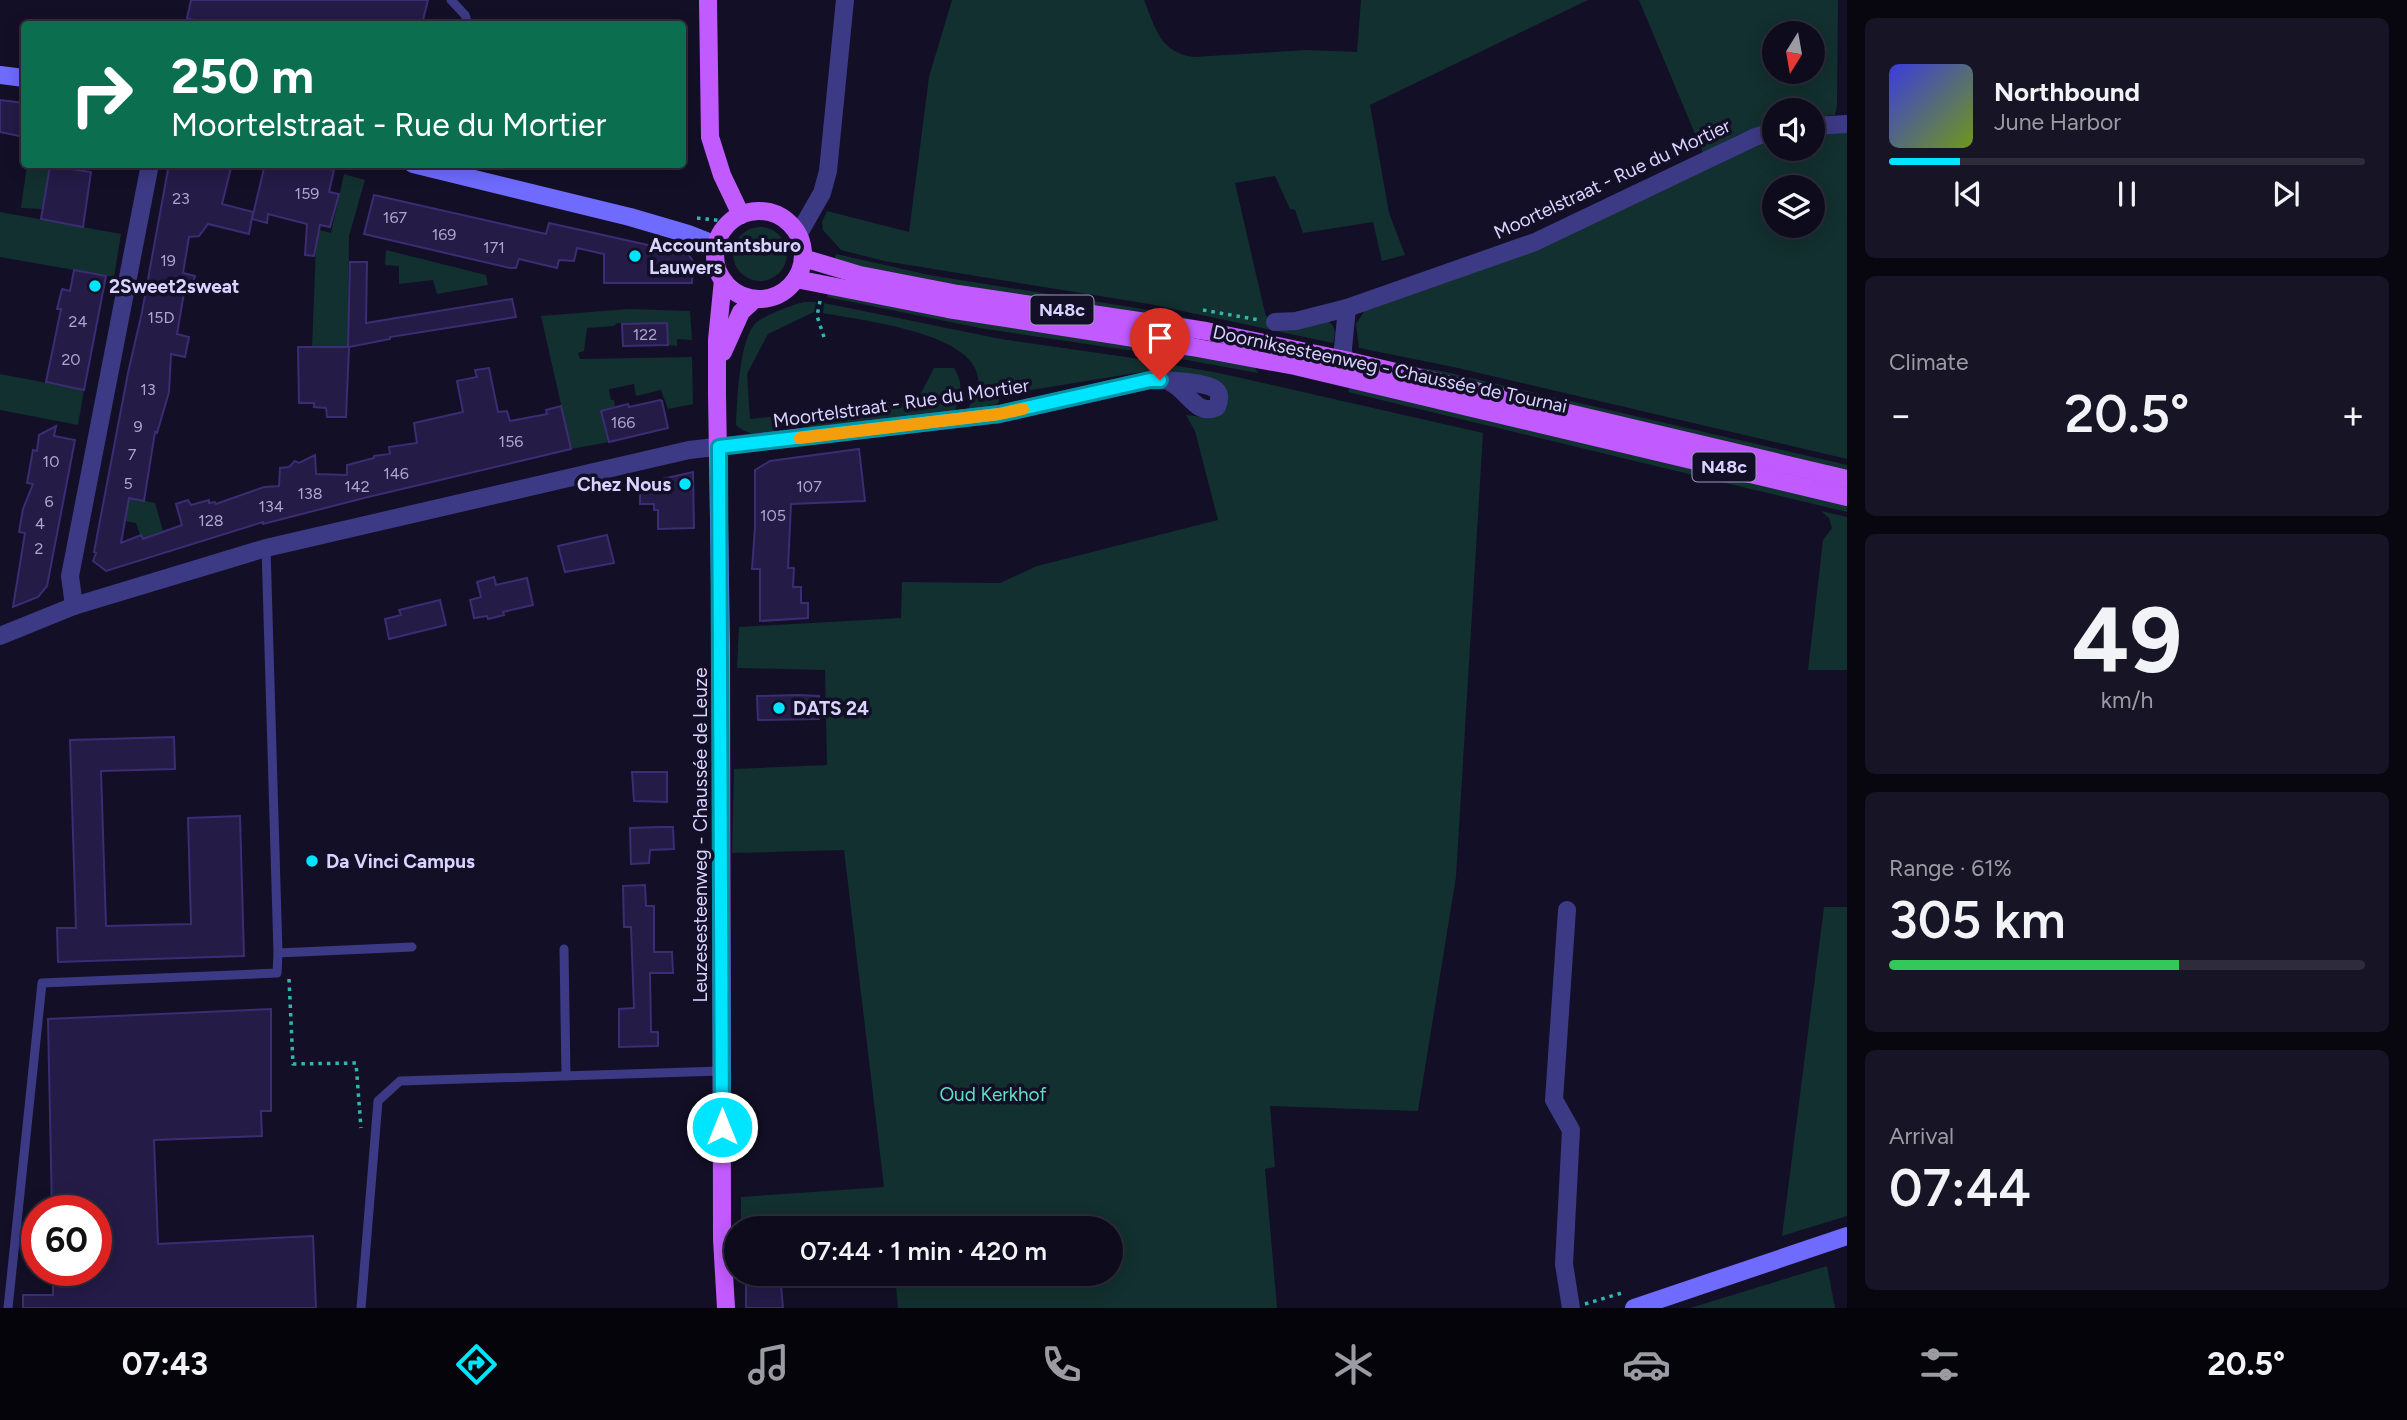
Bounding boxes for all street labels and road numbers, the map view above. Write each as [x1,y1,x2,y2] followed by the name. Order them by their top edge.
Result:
[1490,114,1734,244] street label: Moortelstraat - Rue du Mortier
[1030,296,1094,324] road number: N48c
[1211,320,1569,418] street label: Doorniksesteenweg - Chaussée de Tournai
[771,374,1031,432] street label: Moortelstraat - Rue du Mortier
[1692,452,1756,481] road number: N48c
[689,667,712,1003] street label: Leuzesesteenweg - Chaussée de Leuze

